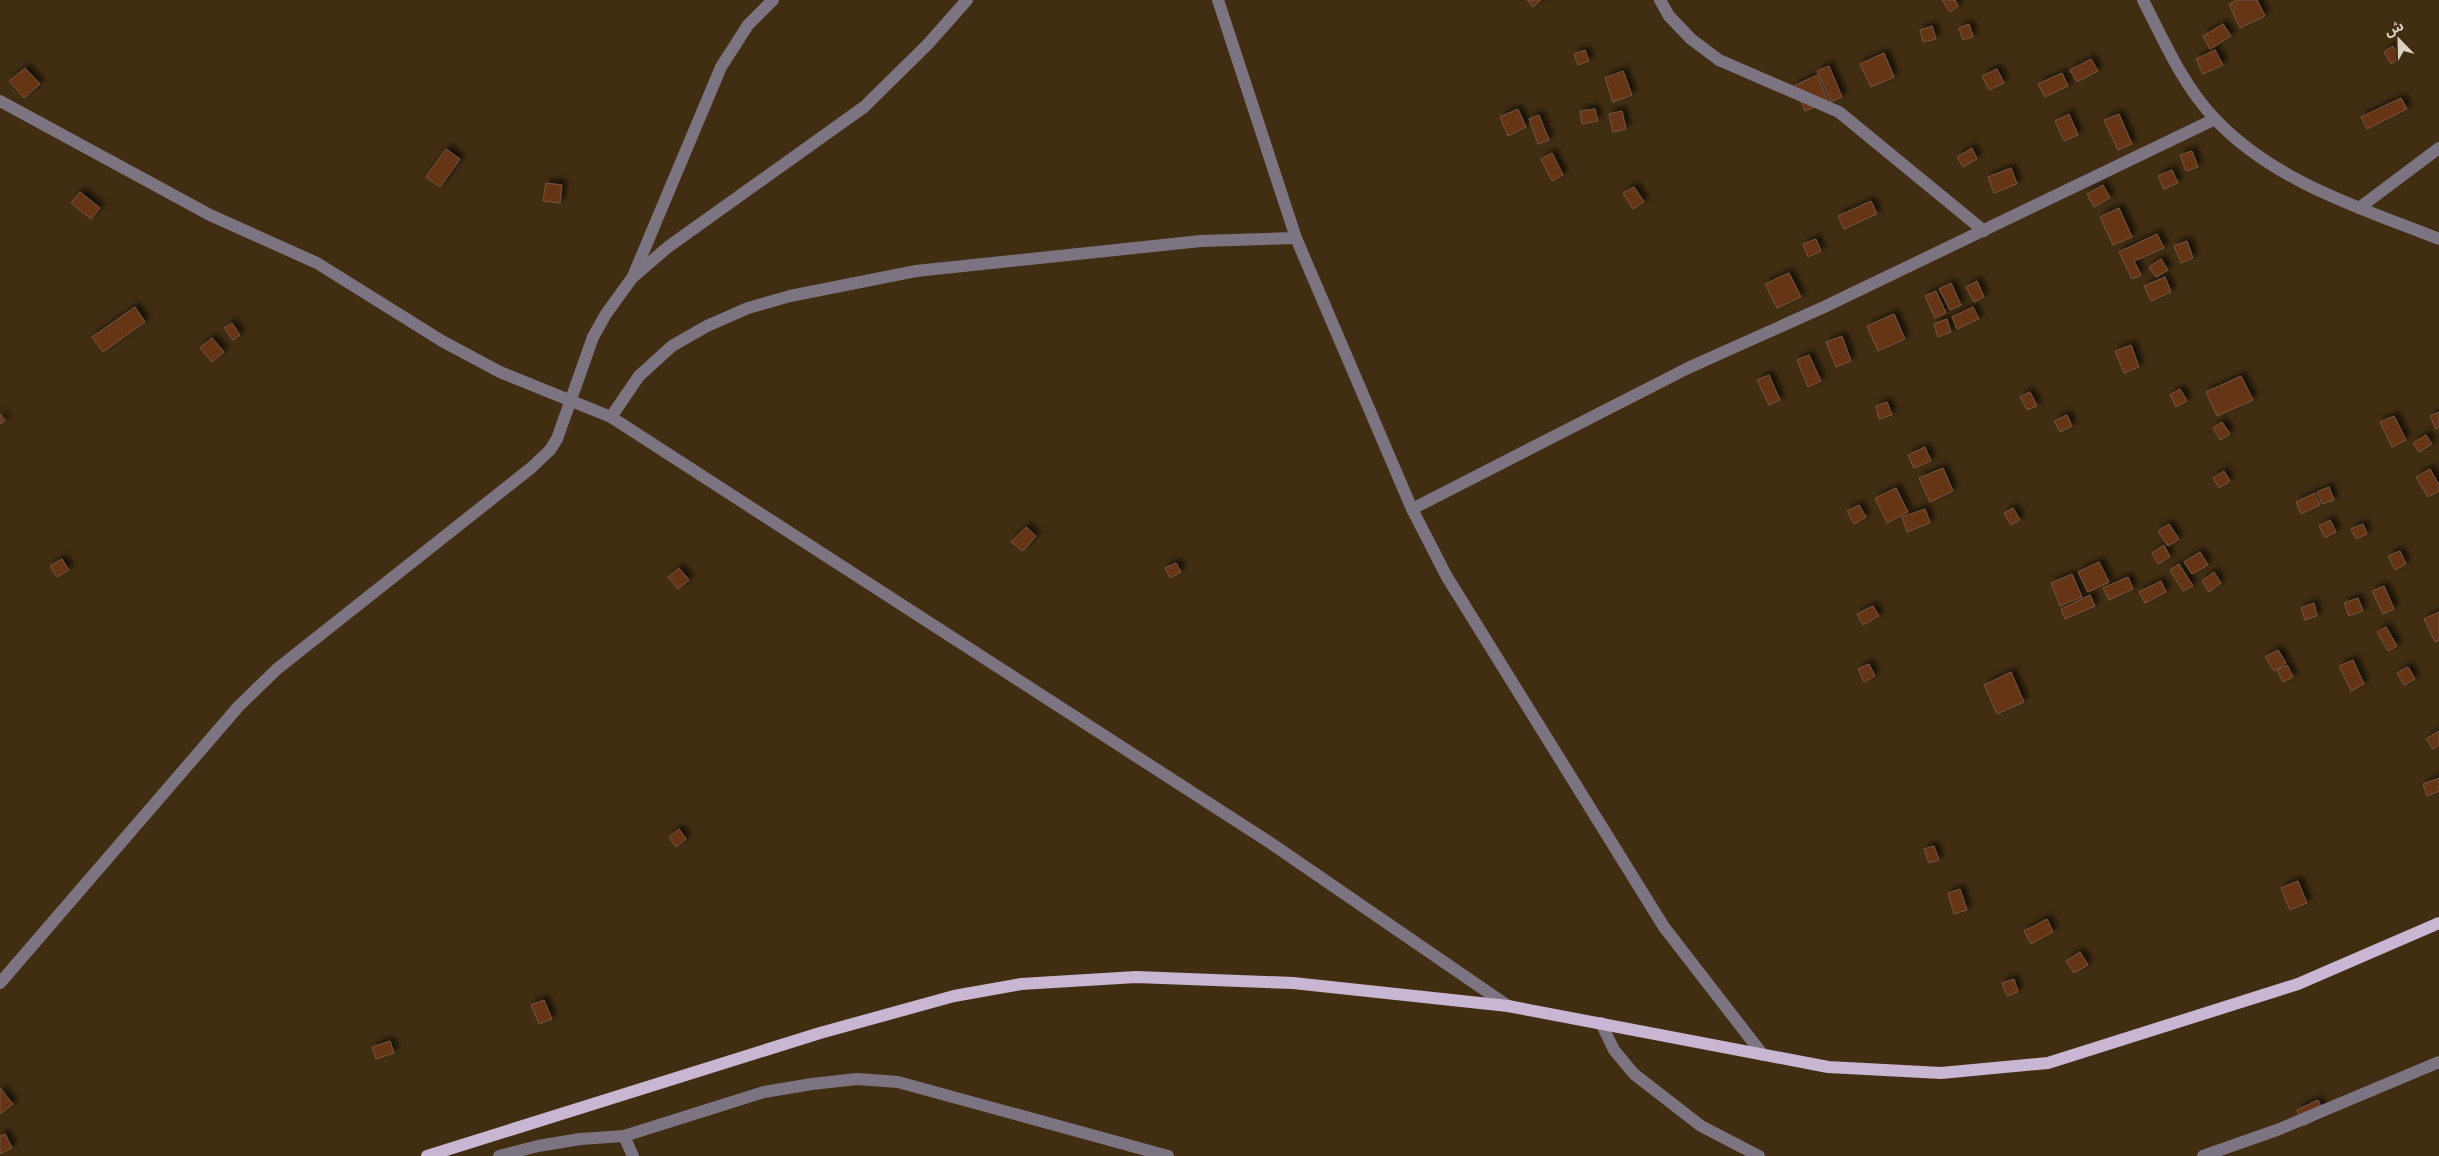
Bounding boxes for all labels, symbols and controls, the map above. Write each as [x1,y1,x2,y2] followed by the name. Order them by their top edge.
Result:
[2374,15,2424,65] north arrow
[2382,17,2406,40] text: ش

